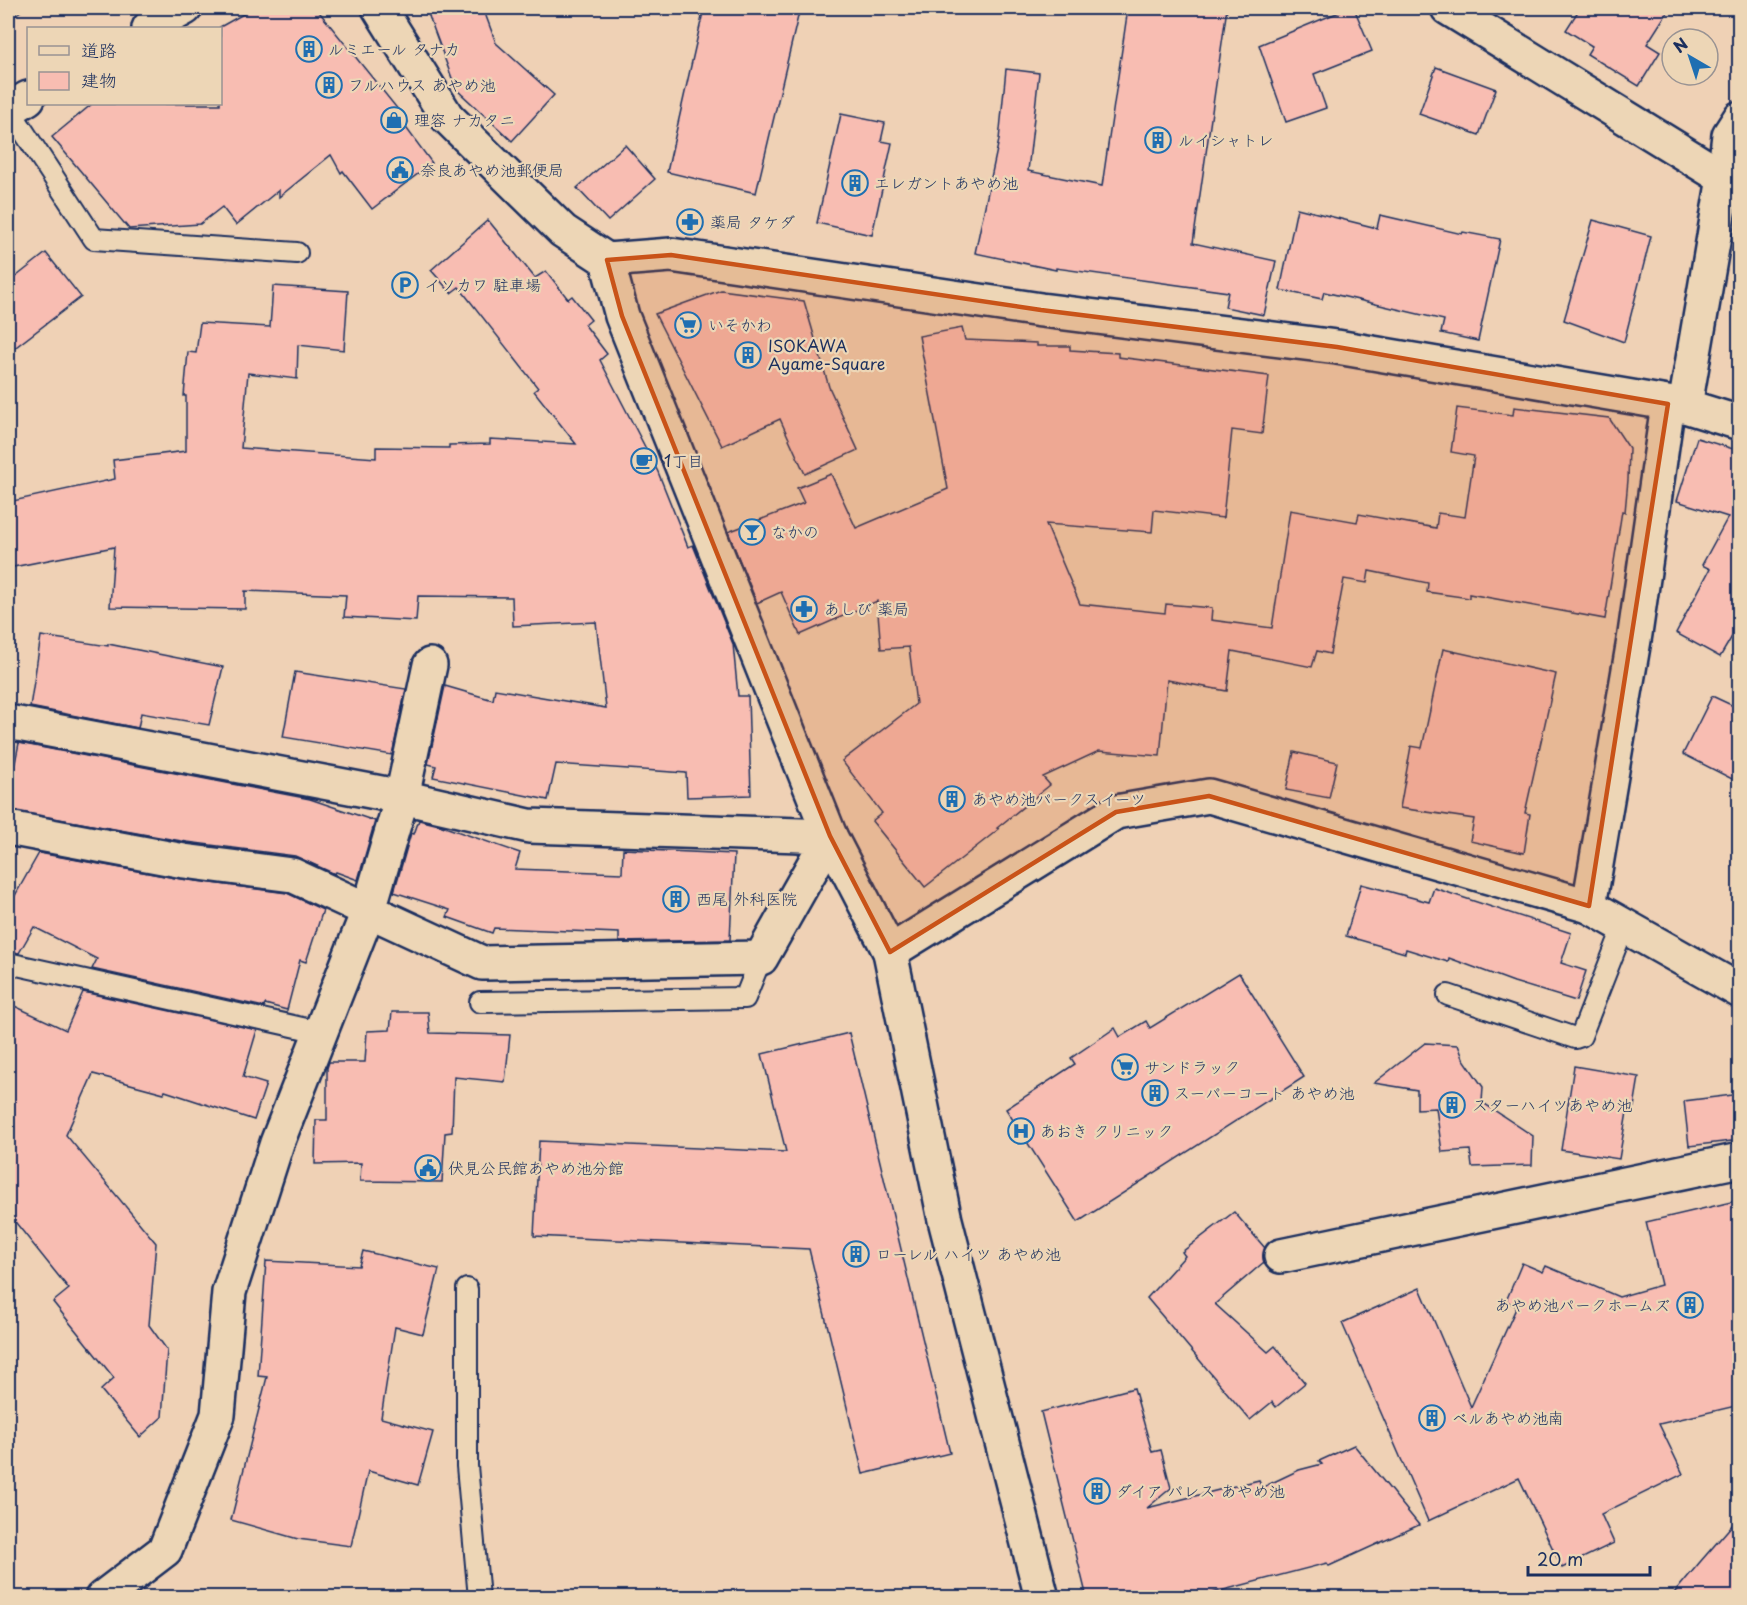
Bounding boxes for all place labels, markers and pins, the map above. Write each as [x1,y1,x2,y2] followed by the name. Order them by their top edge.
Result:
[294,34,324,64] building icon: ルミエール タナカ
[328,36,460,60] place label: ルミエール タナカ
[314,70,344,100] building icon: フルハウス あやめ池
[348,72,496,96] place label: フルハウス あやめ池
[379,105,409,135] shop icon: 理容 ナカタニ
[414,107,515,131] place label: 理容 ナカタニ
[1143,125,1173,155] building icon: ルイシャトレ
[1178,127,1274,151] place label: ルイシャトレ
[385,155,415,185] public building icon: 奈良あやめ池郵便局
[420,157,564,181] place label: 奈良あやめ池郵便局
[840,168,870,198] building icon: エレガントあやめ池
[874,170,1018,194] place label: エレガントあやめ池
[675,207,705,237] pharmacy icon: 薬局 タケダ
[710,209,795,233] place label: 薬局 タケダ
[390,270,420,300] parking icon: イソカワ 駐車場
[424,272,541,296] place label: イソカワ 駐車場
[673,310,703,340] supermarket icon: いそかわ
[708,312,772,336] place label: いそかわ
[768,333,885,375] place label: ISOKAWA Ayame-Square
[733,340,763,370] building icon: ISOKAWA Ayame-Square
[629,446,659,476] cafe icon: 1丁目
[664,448,703,472] place label: 1丁目
[737,517,767,547] bar icon: なかの
[771,519,819,543] place label: なかの
[789,594,819,624] pharmacy icon: あしび 薬局
[824,596,909,620] place label: あしび 薬局
[937,784,967,814] building icon: あやめ池パークスイーツ
[972,786,1146,810] place label: あやめ池パークスイーツ
[661,884,691,914] building icon: 西尾 外科医院
[696,886,797,910] place label: 西尾 外科医院
[1110,1052,1140,1082] supermarket icon: サンドラック
[1144,1054,1240,1078] place label: サンドラック
[1140,1078,1170,1108] building icon: スーパーコート あやめ池
[1174,1080,1355,1104] place label: スーパーコート あやめ池
[1437,1090,1467,1120] building icon: スターハイツあやめ池
[1472,1092,1632,1116] place label: スターハイツあやめ池
[1006,1116,1036,1146] hospital icon: あおき クリニック
[1040,1118,1173,1142] place label: あおき クリニック
[413,1153,443,1183] public building icon: 伏見公民館あやめ池分館
[448,1155,624,1179] place label: 伏見公民館あやめ池分館
[841,1239,871,1269] building icon: ローレル ハイツ あやめ池
[876,1241,1061,1265] place label: ローレル ハイツ あやめ池
[1675,1290,1705,1320] building icon: あやめ池パークホームズ
[1495,1292,1670,1316] place label: あやめ池パークホームズ
[1417,1403,1447,1433] building icon: ベルあやめ池南
[1452,1405,1564,1429] place label: ベルあやめ池南
[1082,1476,1112,1506] building icon: ダイア パレス あやめ池
[1116,1478,1285,1502] place label: ダイア パレス あやめ池

